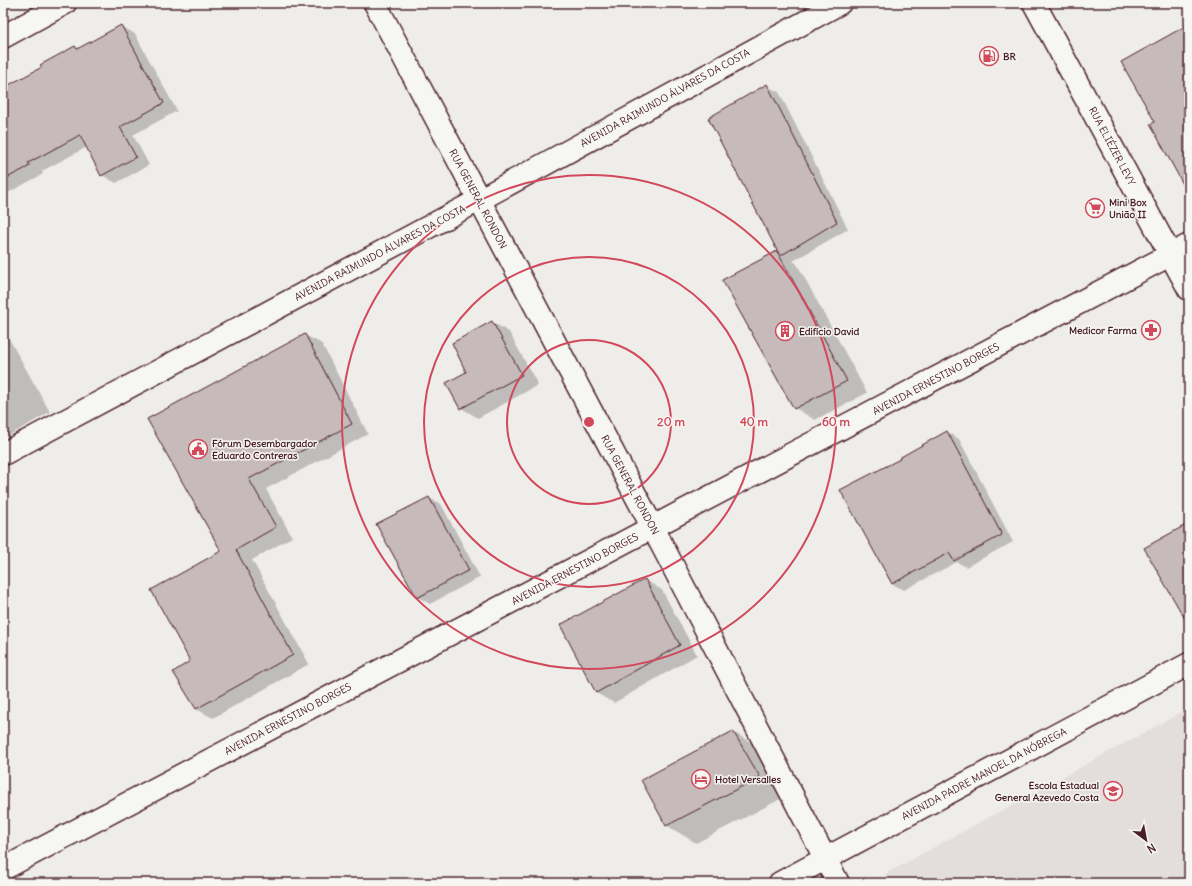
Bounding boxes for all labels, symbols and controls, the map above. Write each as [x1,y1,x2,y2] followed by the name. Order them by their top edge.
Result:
[578,45,753,150] street label: AVENIDA RAIMUNDO ÁLVARES DA COSTA
[978,45,1000,67] fuel station icon: BR
[1003,50,1017,63] place label: BR
[1086,105,1138,188] street label: RUA ELIÉZER LEVY
[446,147,510,251] street label: RUA GENERAL RONDON
[1109,196,1147,221] place label: Mini Box União II
[1084,197,1106,219] supermarket icon: Mini Box União II
[292,202,468,304] street label: AVENIDA RAIMUNDO ÁLVARES DA COSTA
[1140,319,1162,341] pharmacy icon: Medicor Farma
[774,320,796,342] building icon: Edifício David
[1069,324,1137,337] place label: Medicor Farma
[799,325,860,338] place label: Edifício David
[870,340,1002,418] street label: AVENIDA ERNESTINO BORGES
[657,414,685,429] text: 20 m
[740,414,769,429] text: 40 m
[822,414,851,429] text: 60 m
[582,415,596,429] centre of rings
[598,433,662,537] street label: RUA GENERAL RONDON
[212,437,318,462] place label: Fórum Desembargador Eduardo Contreras
[187,438,209,460] public building icon: Fórum Desembargador Eduardo Contreras
[509,530,641,608] street label: AVENIDA ERNESTINO BORGES
[222,680,354,758] street label: AVENIDA ERNESTINO BORGES
[899,725,1069,823] street label: AVENIDA PADRE MANOEL DA NÓBREGA
[690,768,712,790] hotel icon: Hotel Versalles
[715,773,781,786] place label: Hotel Versalles
[995,779,1099,804] place label: Escola Estadual General Azevedo Costa
[1102,780,1124,802] school or university icon: Escola Estadual General Azevedo Costa
[1126,820,1166,860] north arrow
[1144,841,1158,856] text: N

